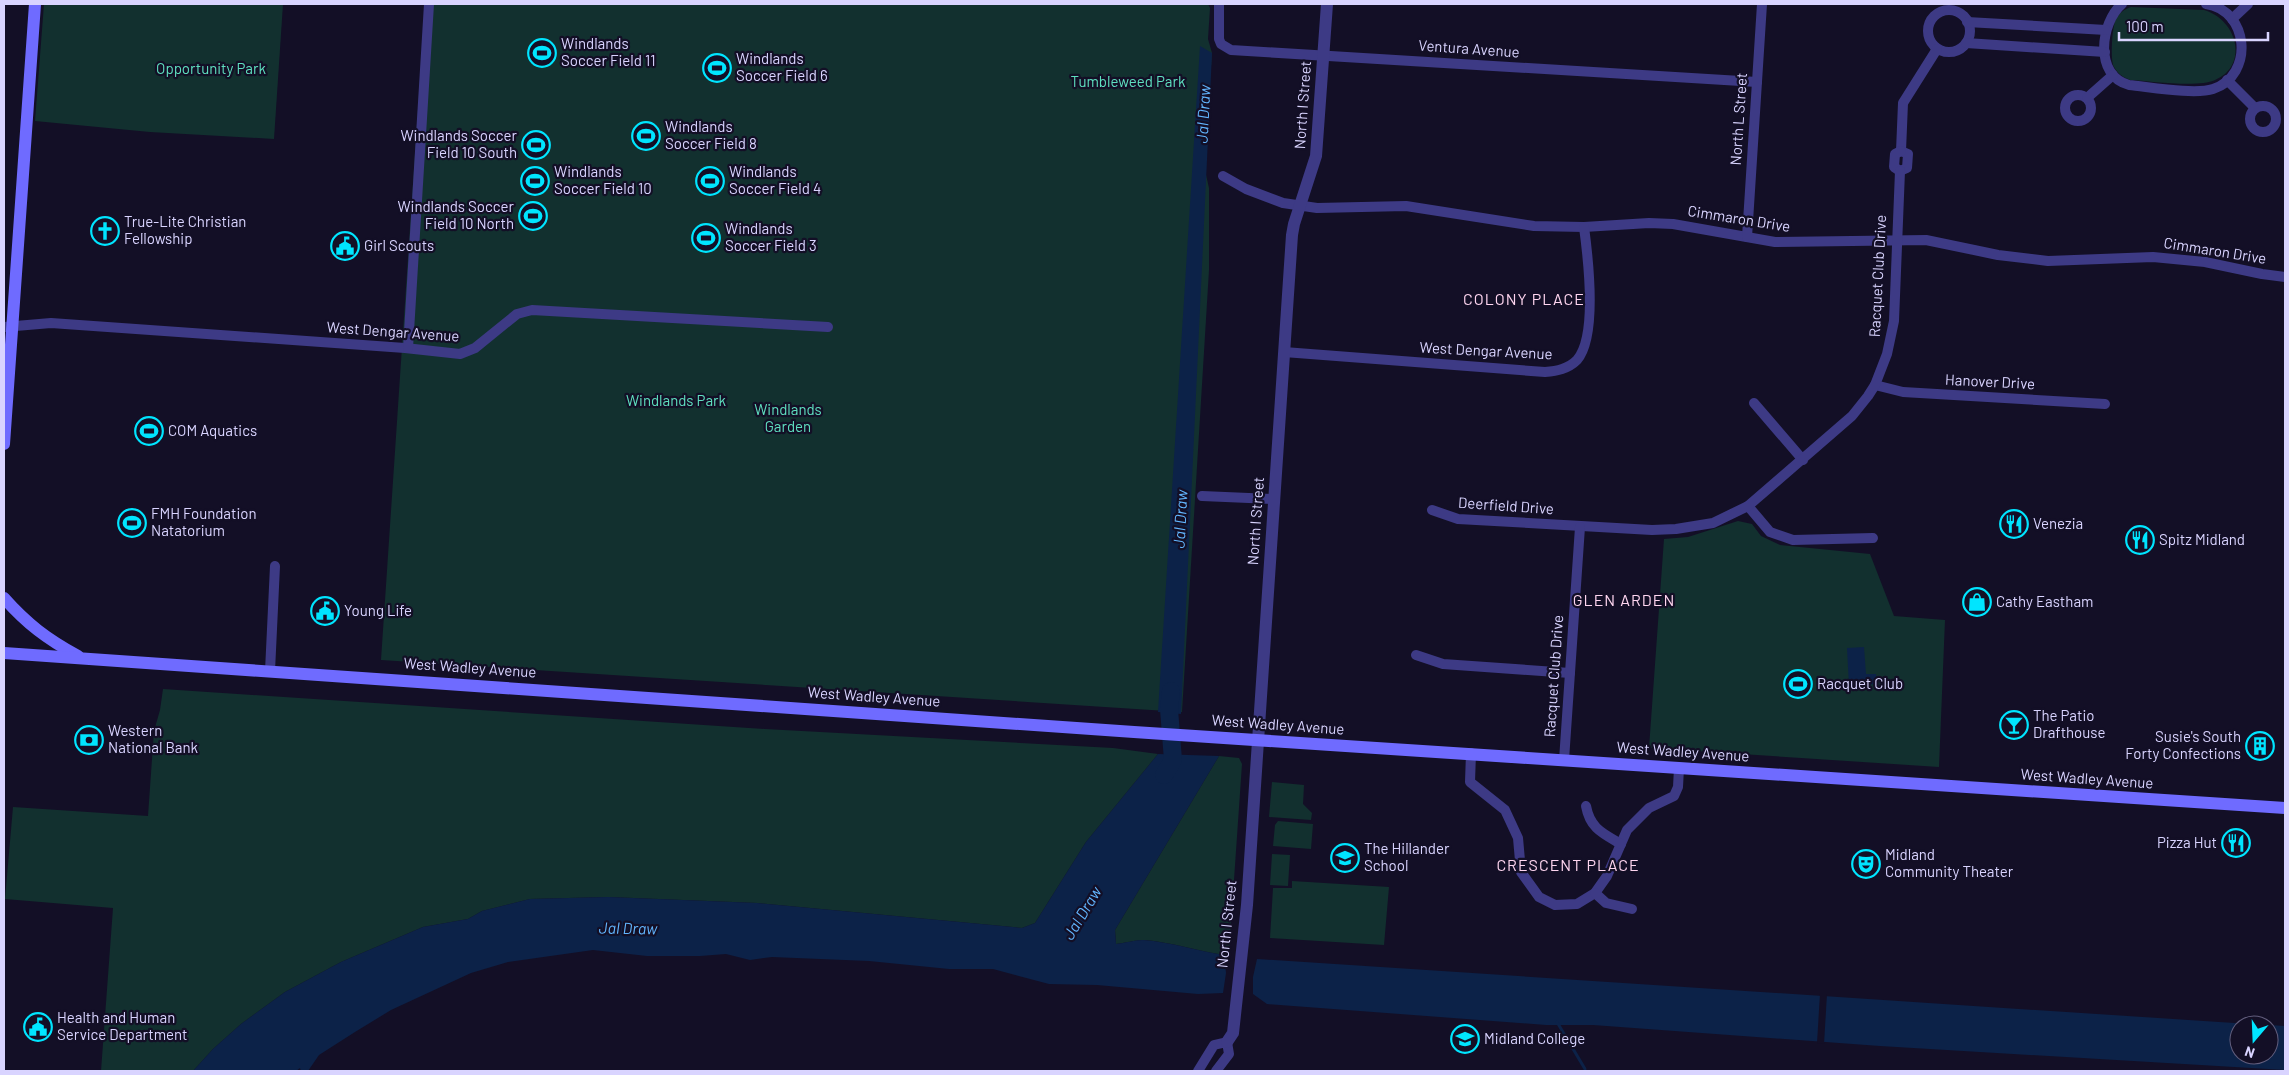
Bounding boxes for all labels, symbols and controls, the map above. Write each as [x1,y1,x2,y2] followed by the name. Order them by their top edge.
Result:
[2119,10,2268,42] scale bar
[2126,17,2164,35] text: 100 m
[561,34,655,69] place label: Windlands Soccer Field 11
[1418,35,1520,61] street label: Ventura Avenue
[527,38,557,68] sports icon: Windlands Soccer Field 11
[736,49,828,84] place label: Windlands Soccer Field 6
[702,53,732,83] sports icon: Windlands Soccer Field 6
[156,59,266,77] park label: Opportunity Park
[1290,60,1314,150] street label: North I Street
[1071,72,1186,90] park label: Tumbleweed Park
[1726,72,1750,166] street label: North L Street
[1191,83,1214,144] water label: Jal Draw
[665,117,757,152] place label: Windlands Soccer Field 8
[631,121,661,151] sports icon: Windlands Soccer Field 8
[400,126,518,161] place label: Windlands Soccer Field 10 South
[521,130,551,160] sports icon: Windlands Soccer Field 10 South
[554,162,652,197] place label: Windlands Soccer Field 10
[729,162,821,197] place label: Windlands Soccer Field 4
[520,166,550,196] sports icon: Windlands Soccer Field 10
[695,166,725,196] sports icon: Windlands Soccer Field 4
[397,197,515,232] place label: Windlands Soccer Field 10 North
[518,201,548,231] sports icon: Windlands Soccer Field 10 North
[1687,201,1792,235] street label: Cimmaron Drive
[124,212,246,247] place label: True-Lite Christian Fellowship
[1865,214,1889,338] street label: Racquet Club Drive
[90,216,120,246] church icon: True-Lite Christian Fellowship
[725,219,817,254] place label: Windlands Soccer Field 3
[691,223,721,253] sports icon: Windlands Soccer Field 3
[330,231,360,261] public building icon: Girl Scouts
[2163,233,2268,267] street label: Cimmaron Drive
[364,236,434,254] place label: Girl Scouts
[1463,289,1585,308] district label: COLONY PLACE
[326,317,460,345] street label: West Dengar Avenue
[1419,338,1553,362] street label: West Dengar Avenue
[1945,370,2036,392] street label: Hanover Drive
[626,391,727,409] park label: Windlands Park
[754,400,822,435] park label: Windlands Garden
[134,416,164,446] sports icon: COM Aquatics
[168,421,257,439] place label: COM Aquatics
[1243,476,1267,566] street label: North I Street
[1168,488,1191,549] water label: Jal Draw
[1458,493,1555,517] street label: Deerfield Drive
[151,504,257,539] place label: FMH Foundation Natatorium
[117,508,147,538] sports icon: FMH Foundation Natatorium
[1999,509,2029,539] restaurant icon: Venezia
[2033,514,2083,532] place label: Venezia
[2125,525,2155,555] restaurant icon: Spitz Midland
[2159,530,2245,548] place label: Spitz Midland
[1962,587,1992,617] shop icon: Cathy Eastham
[1573,590,1675,609] district label: GLEN ARDEN
[1996,592,2094,610] place label: Cathy Eastham
[310,596,340,626] public building icon: Young Life
[344,601,412,619] place label: Young Life
[1540,614,1566,738] street label: Racquet Club Drive
[403,653,537,681] street label: West Wadley Avenue
[1783,669,1813,699] sports icon: Racquet Club
[1817,674,1903,692] place label: Racquet Club
[807,682,941,710] street label: West Wadley Avenue
[2033,706,2106,741] place label: The Patio Drafthouse
[1211,710,1345,738] street label: West Wadley Avenue
[1999,710,2029,740] bar icon: The Patio Drafthouse
[108,721,198,756] place label: Western National Bank
[74,725,104,755] bank icon: Western National Bank
[2125,727,2241,762] place label: Susie's South Forty Confections
[2245,731,2275,761] building icon: Susie's South Forty Confections
[1616,737,1750,765] street label: West Wadley Avenue
[2020,764,2154,792] street label: West Wadley Avenue
[2221,828,2251,858] restaurant icon: Pizza Hut
[2157,833,2217,851] place label: Pizza Hut
[1364,839,1450,874] place label: The Hillander School
[1330,843,1360,873] school or university icon: The Hillander School
[1885,845,2014,880] place label: Midland Community Theater
[1851,849,1881,879] theatre icon: Midland Community Theater
[1496,855,1640,874] district label: CRESCENT PLACE
[1212,879,1240,969] street label: North I Street
[1058,882,1105,943] water label: Jal Draw
[598,917,658,938] water label: Jal Draw
[57,1008,188,1043] place label: Health and Human Service Department
[23,1012,53,1042] public building icon: Health and Human Service Department
[2229,1015,2279,1065] north arrow
[1450,1024,1480,1054] school or university icon: Midland College
[1484,1029,1585,1047] place label: Midland College
[2242,1043,2257,1062] text: N

